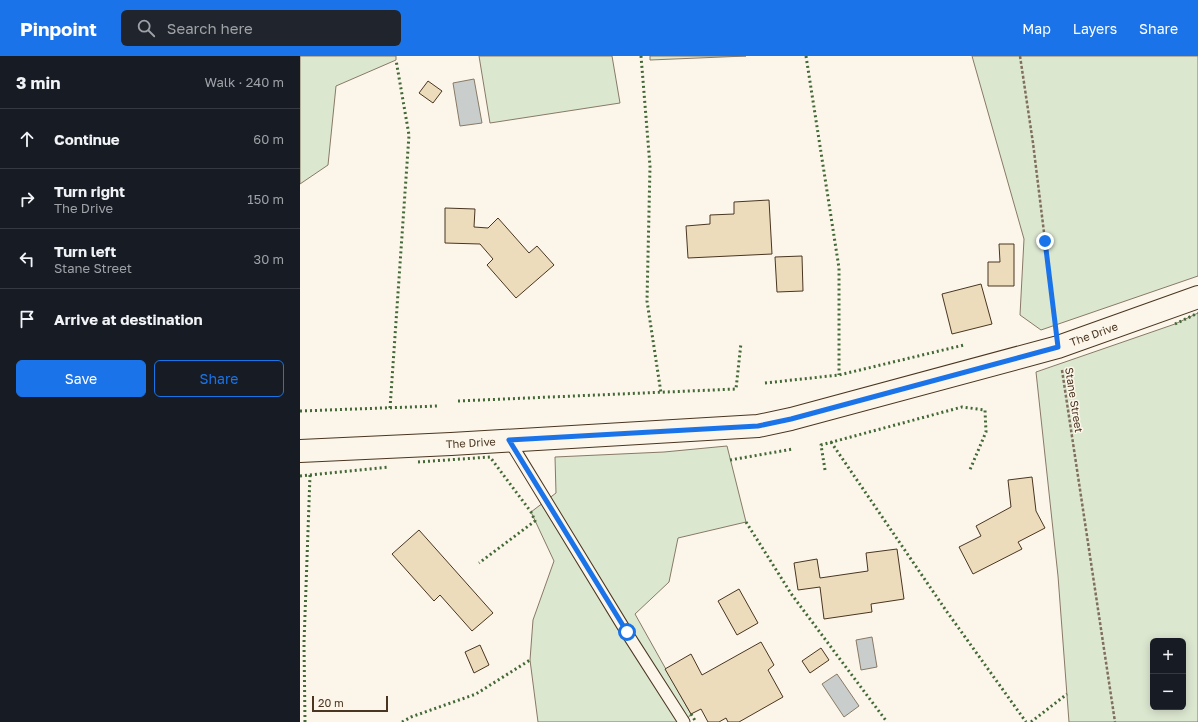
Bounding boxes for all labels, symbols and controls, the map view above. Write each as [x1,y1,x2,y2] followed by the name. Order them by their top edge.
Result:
[121,10,401,46] search box
[20,17,97,40] text: Pinpoint
[135,17,157,39] icon: search
[167,19,253,37] text: Search here
[1022,20,1051,37] text: Map
[1073,20,1117,37] text: Layers
[1139,20,1178,37] text: Share
[16,72,60,93] text: 3 min
[205,74,284,90] text: Walk · 240 m
[16,128,38,150] icon: ahead
[54,130,120,148] text: Continue
[253,131,284,147] text: 60 m
[54,182,125,200] text: Turn right
[16,188,38,210] icon: right
[247,191,284,207] text: 150 m
[54,200,113,216] text: The Drive
[1036,232,1054,250] route end
[54,242,116,260] text: Turn left
[16,248,38,270] icon: left
[254,251,284,267] text: 30 m
[54,260,132,276] text: Stane Street
[16,308,38,330] icon: arrive
[54,310,203,328] text: Arrive at destination
[1068,319,1119,348] street label: The Drive
[16,360,146,397] button: Save
[154,360,284,397] button: Share
[1063,366,1086,433] street label: Stane Street
[446,434,496,450] street label: The Drive
[618,623,636,641] route start
[1150,638,1186,710] map controls
[1150,638,1186,674] button: +
[1150,674,1186,710] button: −
[312,694,388,713] scale bar
[318,696,344,709] text: 20 m

